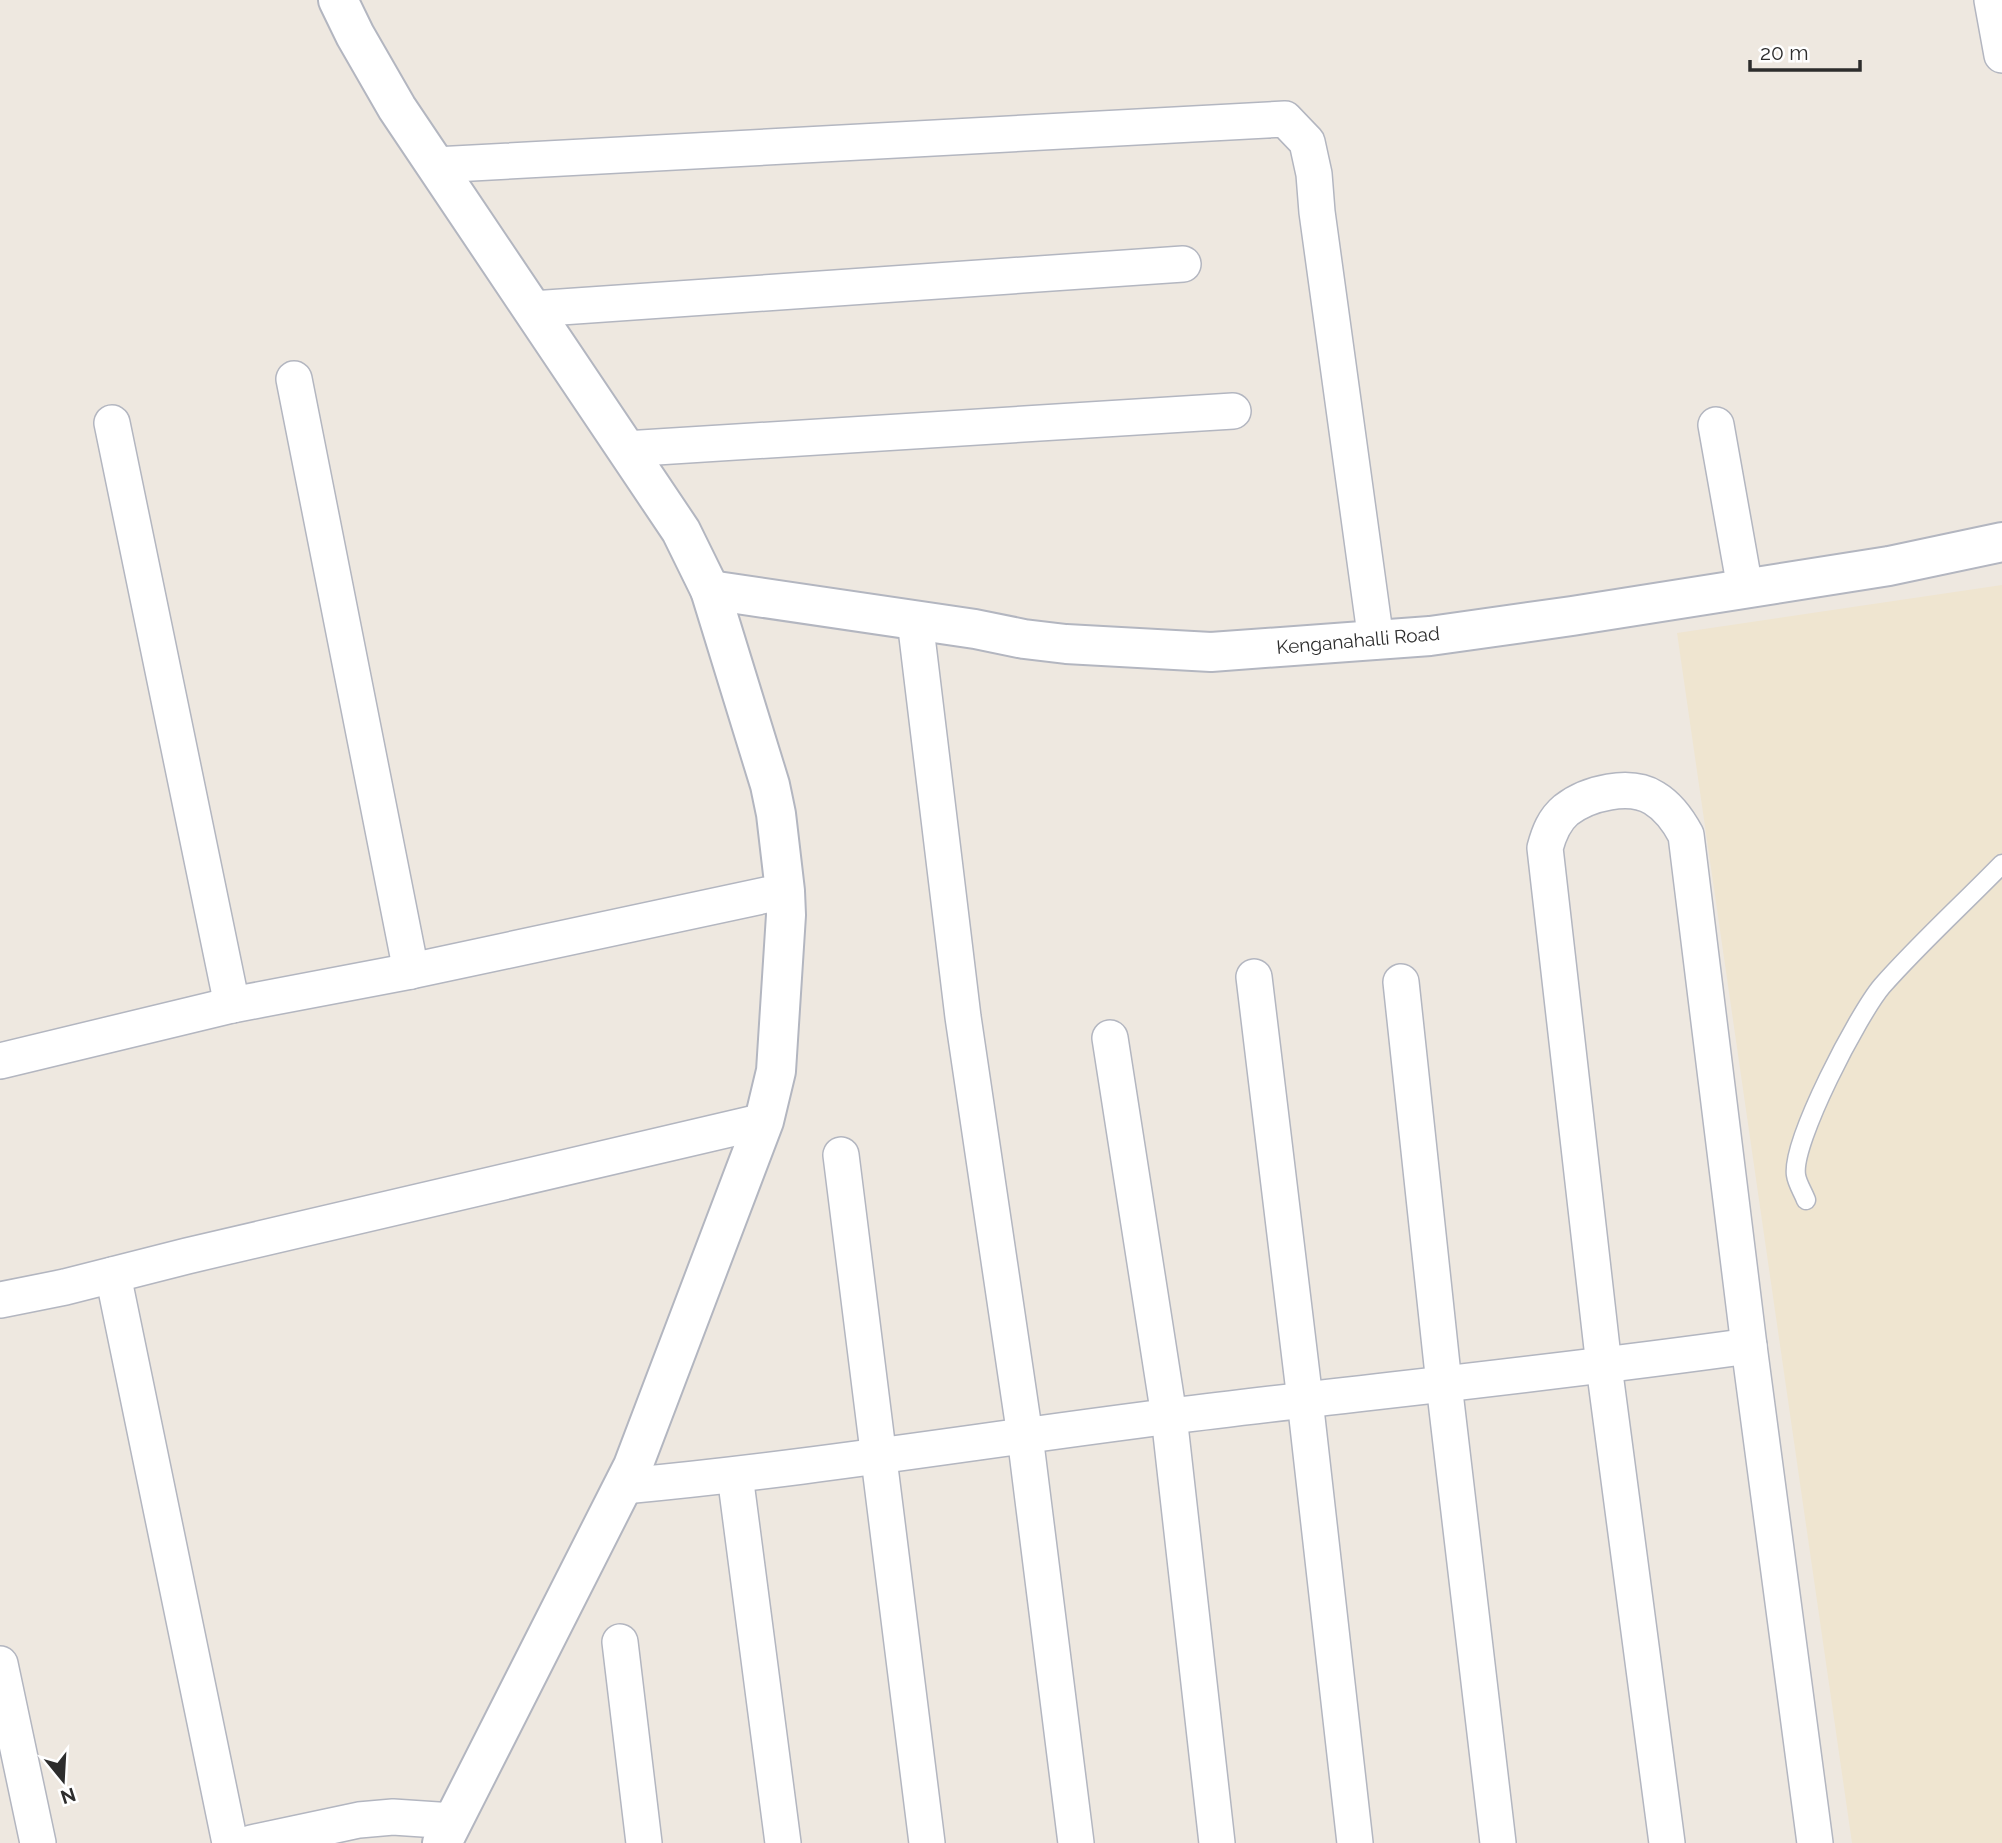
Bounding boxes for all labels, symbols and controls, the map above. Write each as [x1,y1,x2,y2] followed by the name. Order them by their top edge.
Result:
[1750,28,1860,72] scale bar
[1760,40,1808,65] text: 20 m
[1275,622,1441,658] street label: Kenganahalli Road
[28,1745,98,1815] north arrow
[58,1783,79,1809] text: N

